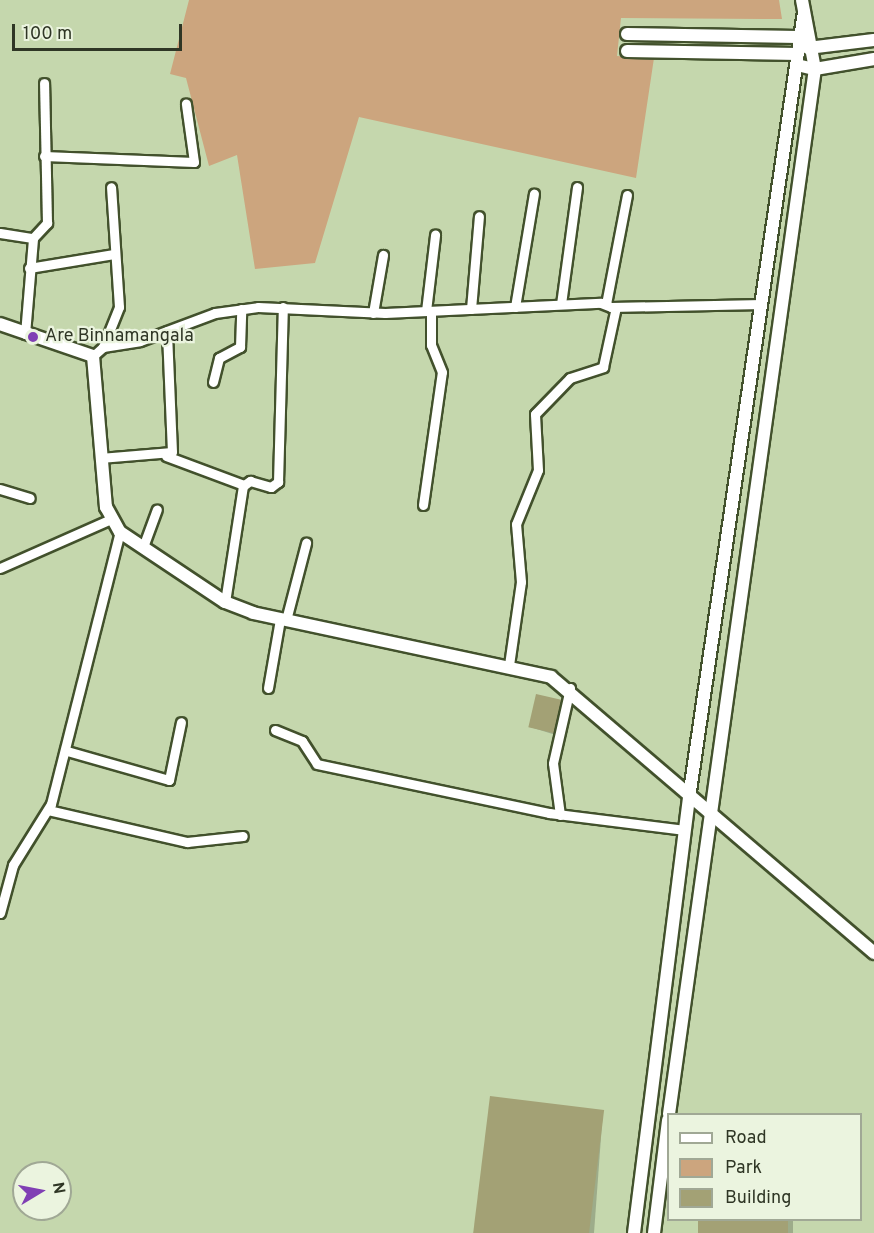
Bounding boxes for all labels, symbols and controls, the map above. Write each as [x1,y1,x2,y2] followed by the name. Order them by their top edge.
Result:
[15,12,184,50] scale bar
[23,23,72,46] text: 100 m
[45,326,194,348] place label: Are Binnamangala
[26,330,40,344] marker: Are Binnamangala
[667,1113,862,1221] legend
[725,1127,767,1150] text: Road
[725,1157,762,1180] text: Park
[12,1161,72,1221] north arrow
[47,1181,69,1196] text: N
[725,1187,791,1210] text: Building

